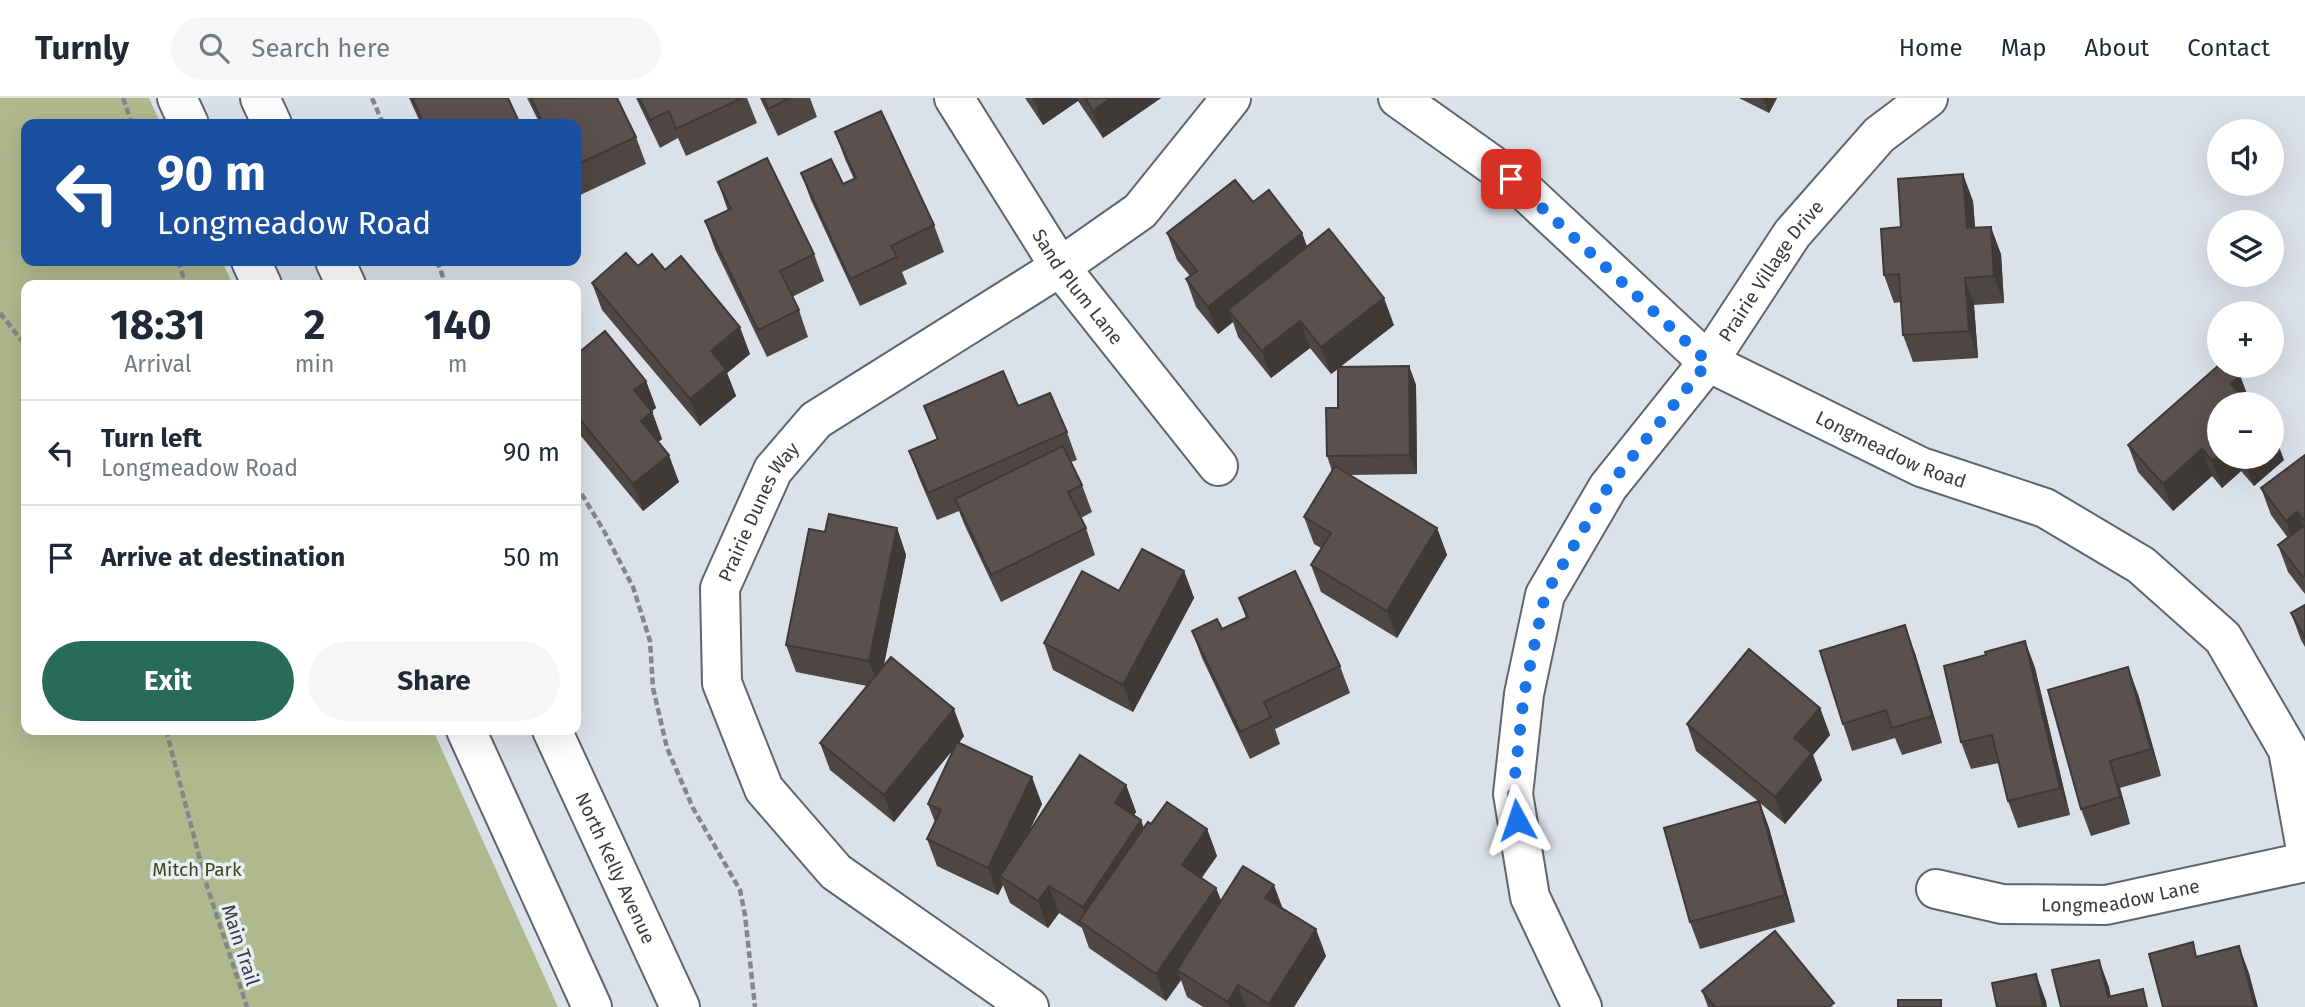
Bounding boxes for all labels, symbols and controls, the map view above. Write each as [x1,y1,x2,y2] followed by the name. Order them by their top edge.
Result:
[171,17,661,80] search box
[35,28,129,68] text: Turnly
[195,29,233,67] icon: search
[251,33,390,64] text: Search here
[1899,34,1963,62] text: Home
[2001,34,2047,62] text: Map
[2085,34,2149,62] text: About
[2187,34,2270,62] text: Contact
[2207,119,2284,469] map controls
[2207,119,2284,196] button: sound
[157,144,266,203] text: 90 m
[42,147,133,238] icon: left
[1481,149,1541,209] pin
[1492,160,1530,198] icon: arrive
[1714,195,1829,346] street label: Prairie Village Drive
[157,204,431,242] text: Longmeadow Road
[2207,210,2284,287] button: layers
[1027,225,1128,349] street label: Sand Plum Lane
[110,300,205,350] text: 18:31
[304,300,325,350] text: 2
[424,300,492,350] text: 140
[2207,301,2284,378] button: +
[124,350,192,378] text: Arrival
[295,350,334,378] text: min
[448,350,468,378] text: m
[2207,392,2284,469] button: −
[1812,406,1969,493] street label: Longmeadow Road
[101,423,202,454] text: Turn left
[42,434,80,472] icon: left
[503,437,560,468] text: 90 m
[713,437,804,585] street label: Prairie Dunes Way
[101,454,298,482] text: Longmeadow Road
[42,539,80,577] icon: arrive
[101,542,345,573] text: Arrive at destination
[503,542,560,573] text: 50 m
[42,641,294,721] button: Exit
[308,641,560,721] button: Share
[1480,783,1554,857] position arrow
[570,789,660,948] street label: North Kelly Avenue
[152,858,242,881] park label: Mitch Park
[2041,874,2202,917] street label: Longmeadow Lane
[217,902,265,989] street label: Main Trail

